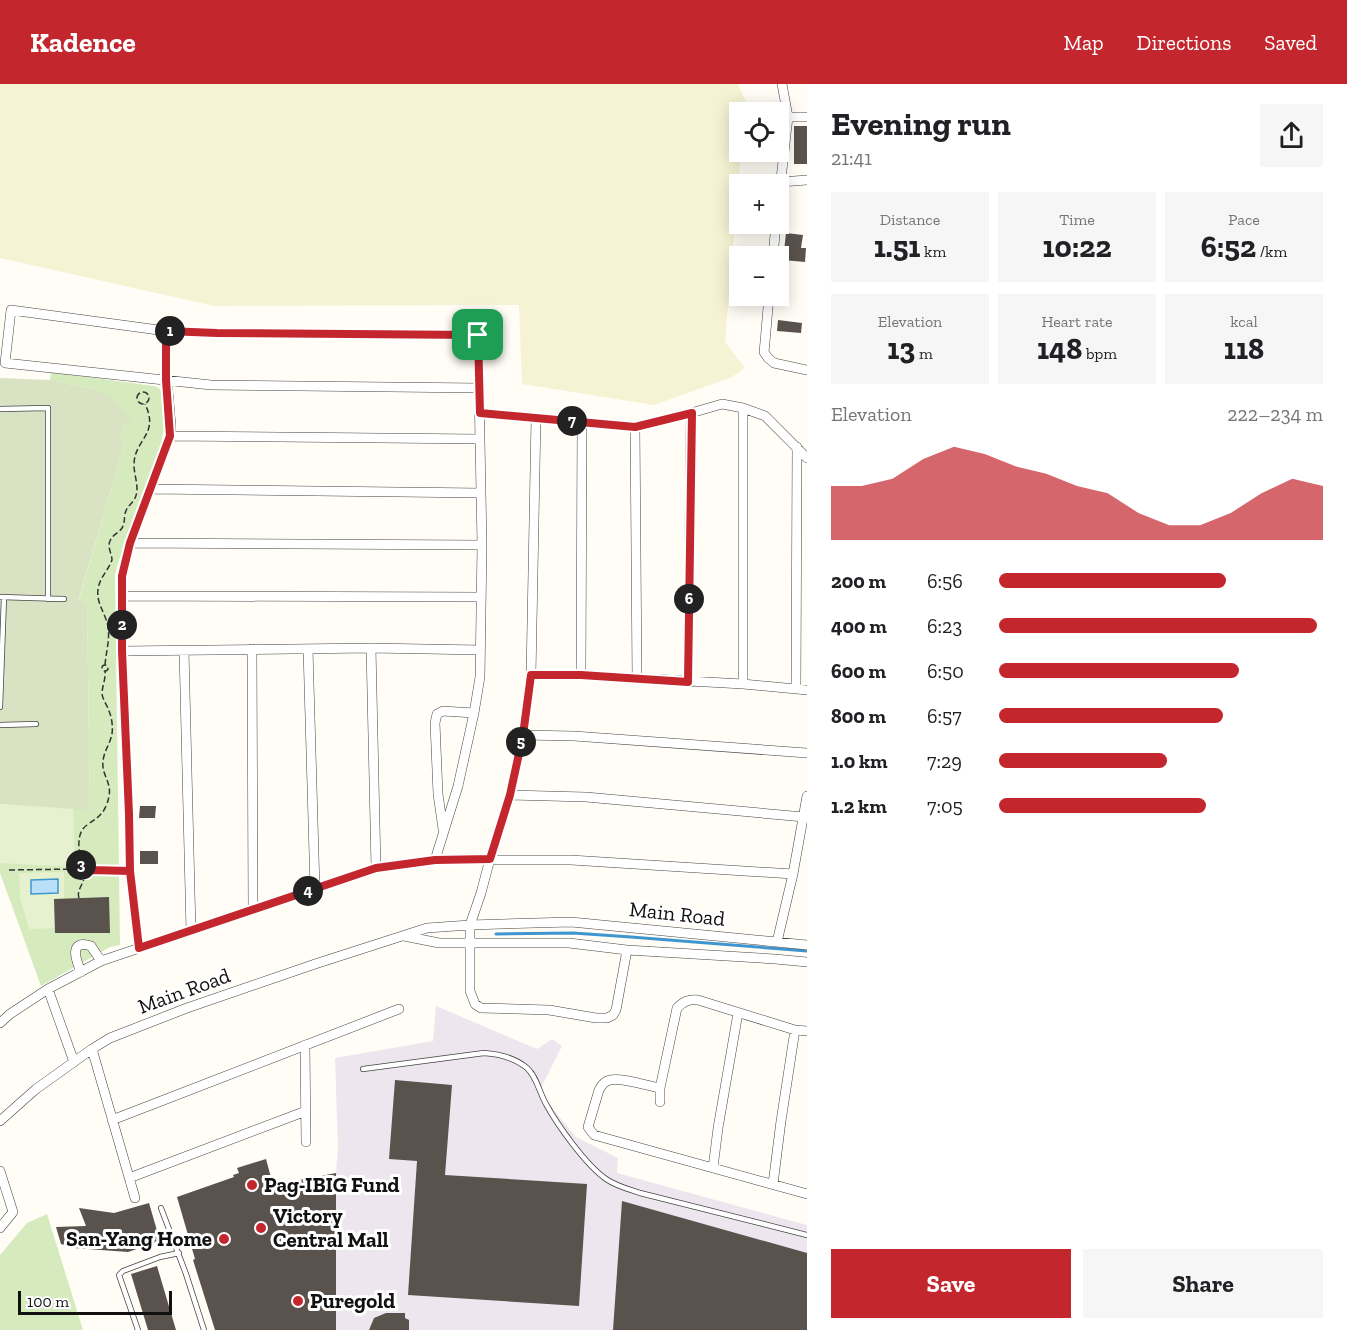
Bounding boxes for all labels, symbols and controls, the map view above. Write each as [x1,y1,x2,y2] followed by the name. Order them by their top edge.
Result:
[30,26,136,59] text: Kadence
[1064,30,1104,55] text: Map
[1137,30,1231,55] text: Directions
[1264,30,1317,55] text: Saved
[729,102,789,306] map controls
[729,102,789,162] button: locate
[831,104,1011,143] text: Evening run
[1260,104,1323,167] button: share
[831,146,872,170] text: 21:41
[729,174,789,234] button: +
[880,210,940,229] text: Distance
[1059,210,1095,229] text: Time
[1228,210,1260,229] text: Pace
[874,229,920,265] text: 1.51
[1042,229,1112,265] text: 10:22
[1201,229,1256,265] text: 6:52
[920,242,946,261] text: km
[1256,242,1287,261] text: /km
[729,246,789,306] button: −
[452,309,503,360] pin
[878,312,942,331] text: Elevation
[1041,312,1113,331] text: Heart rate
[1230,312,1258,331] text: kcal
[155,316,185,346] pin: 1
[461,318,494,351] icon: arrive
[167,321,173,340] text: 1
[887,331,915,367] text: 13
[1037,331,1082,367] text: 148
[1224,331,1264,367] text: 118
[915,344,933,363] text: m
[1082,344,1117,363] text: bpm
[831,402,912,426] text: Elevation
[1227,402,1323,426] text: 222–234 m
[557,406,587,436] pin: 7
[568,411,576,430] text: 7
[831,569,886,593] text: 200 m
[927,569,963,593] text: 6:56
[674,584,704,614] pin: 6
[685,589,693,608] text: 6
[107,610,137,640] pin: 2
[831,614,887,638] text: 400 m
[927,614,962,638] text: 6:23
[118,615,126,634] text: 2
[831,659,886,683] text: 600 m
[927,659,964,683] text: 6:50
[831,704,886,728] text: 800 m
[927,704,962,728] text: 6:57
[506,727,536,757] pin: 5
[517,732,525,751] text: 5
[831,749,887,773] text: 1.0 km
[927,749,962,773] text: 7:29
[831,794,887,818] text: 1.2 km
[927,794,963,818] text: 7:05
[66,850,96,880] pin: 3
[77,855,85,874] text: 3
[293,876,323,906] pin: 4
[303,881,313,900] text: 4
[628,896,727,931] street label: Main Road
[134,962,234,1019] street label: Main Road
[264,1172,400,1197] place label: Pag-IBIG Fund
[245,1178,259,1192] marker: Pag-IBIG Fund
[273,1203,389,1252] place label: Victory Central Mall
[254,1221,268,1235] marker: Victory Central Mall
[66,1226,212,1251] place label: San-Yang Home
[217,1232,231,1246] marker: San-Yang Home
[831,1249,1071,1318] button: Save
[1083,1249,1323,1318] button: Share
[18,1288,172,1316] scale bar
[310,1288,395,1313] place label: Puregold
[27,1292,69,1311] text: 100 m
[291,1294,305,1308] marker: Puregold

